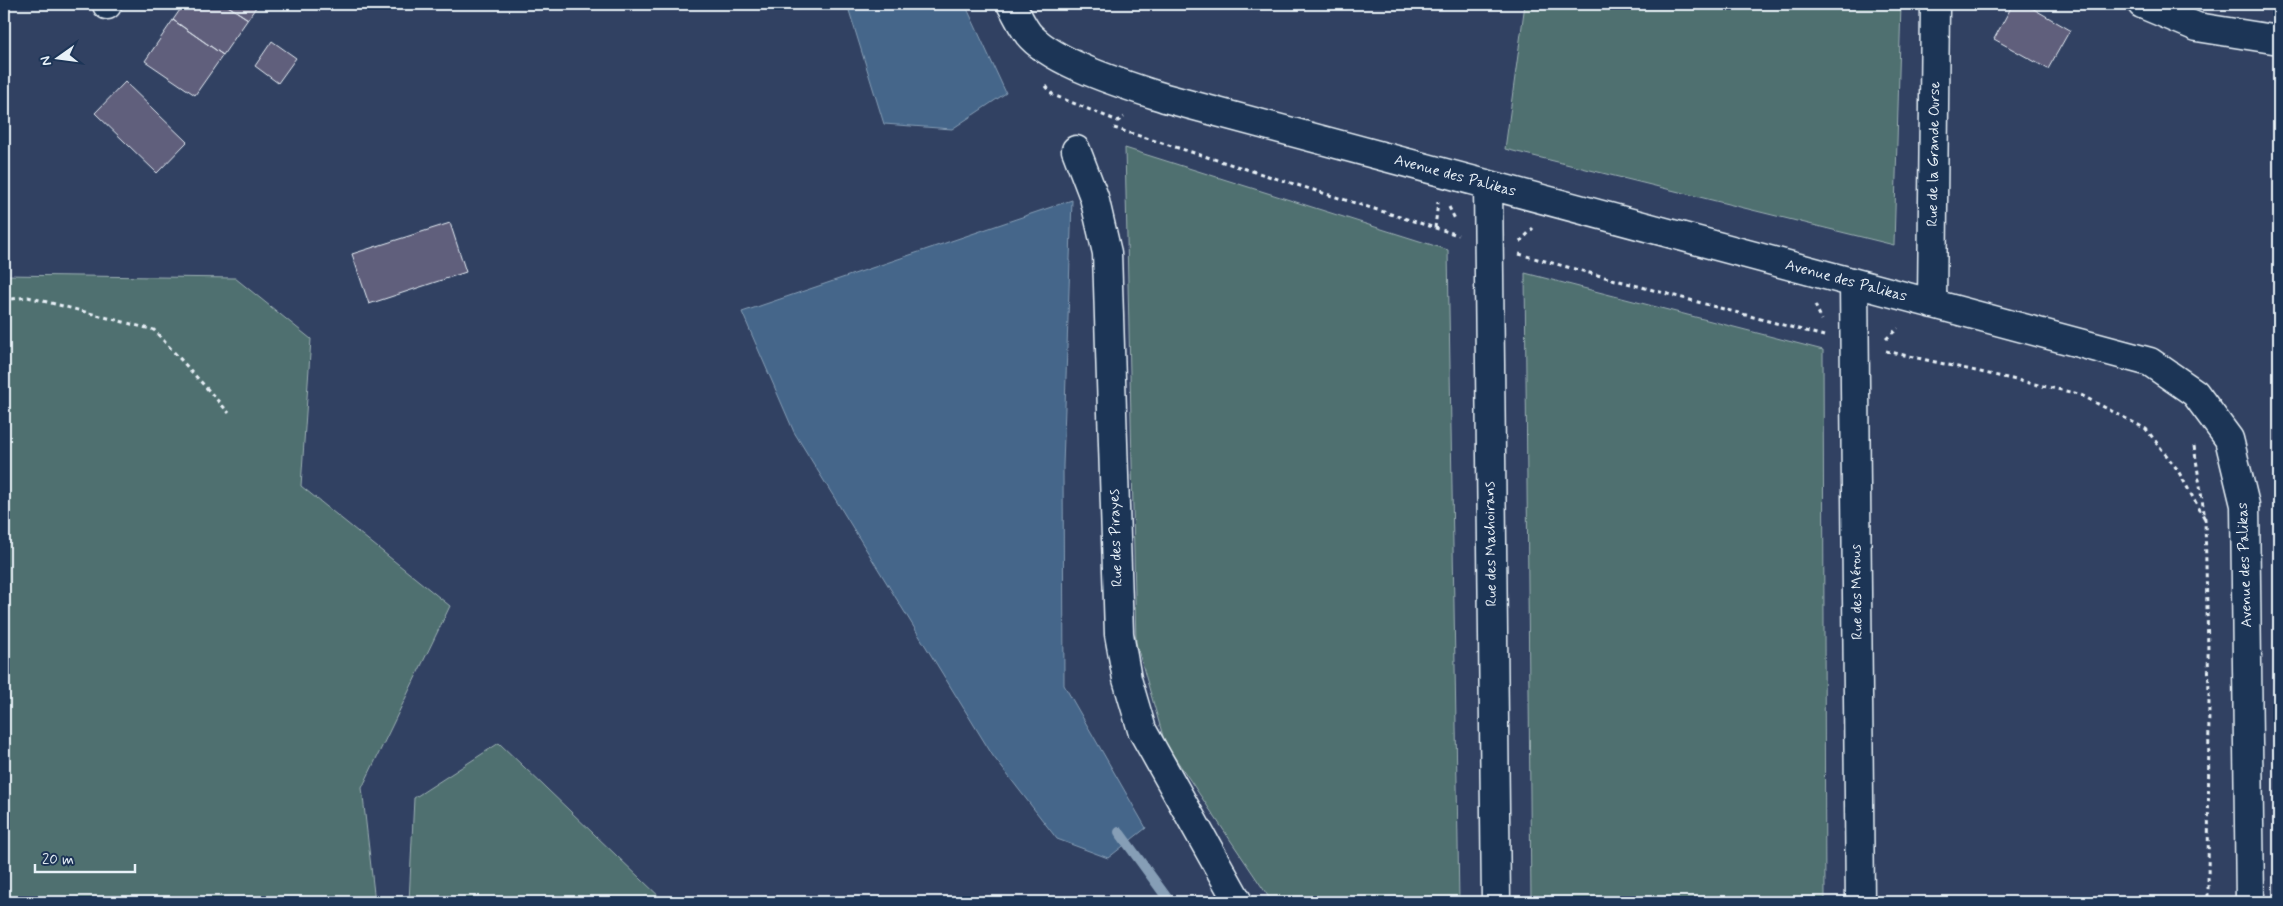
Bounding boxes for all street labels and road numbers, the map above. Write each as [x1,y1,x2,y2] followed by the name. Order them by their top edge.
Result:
[1923,81,1945,227] street label: Rue de la Grande Ourse
[1392,150,1518,202] street label: Avenue des Palikas
[1783,255,1909,307] street label: Avenue des Palikas
[1480,481,1502,607] street label: Rue des Machoirans
[1104,489,1128,587] street label: Rue des Pirayes
[2233,502,2257,628] street label: Avenue des Palikas
[1846,544,1868,640] street label: Rue des Mérous

